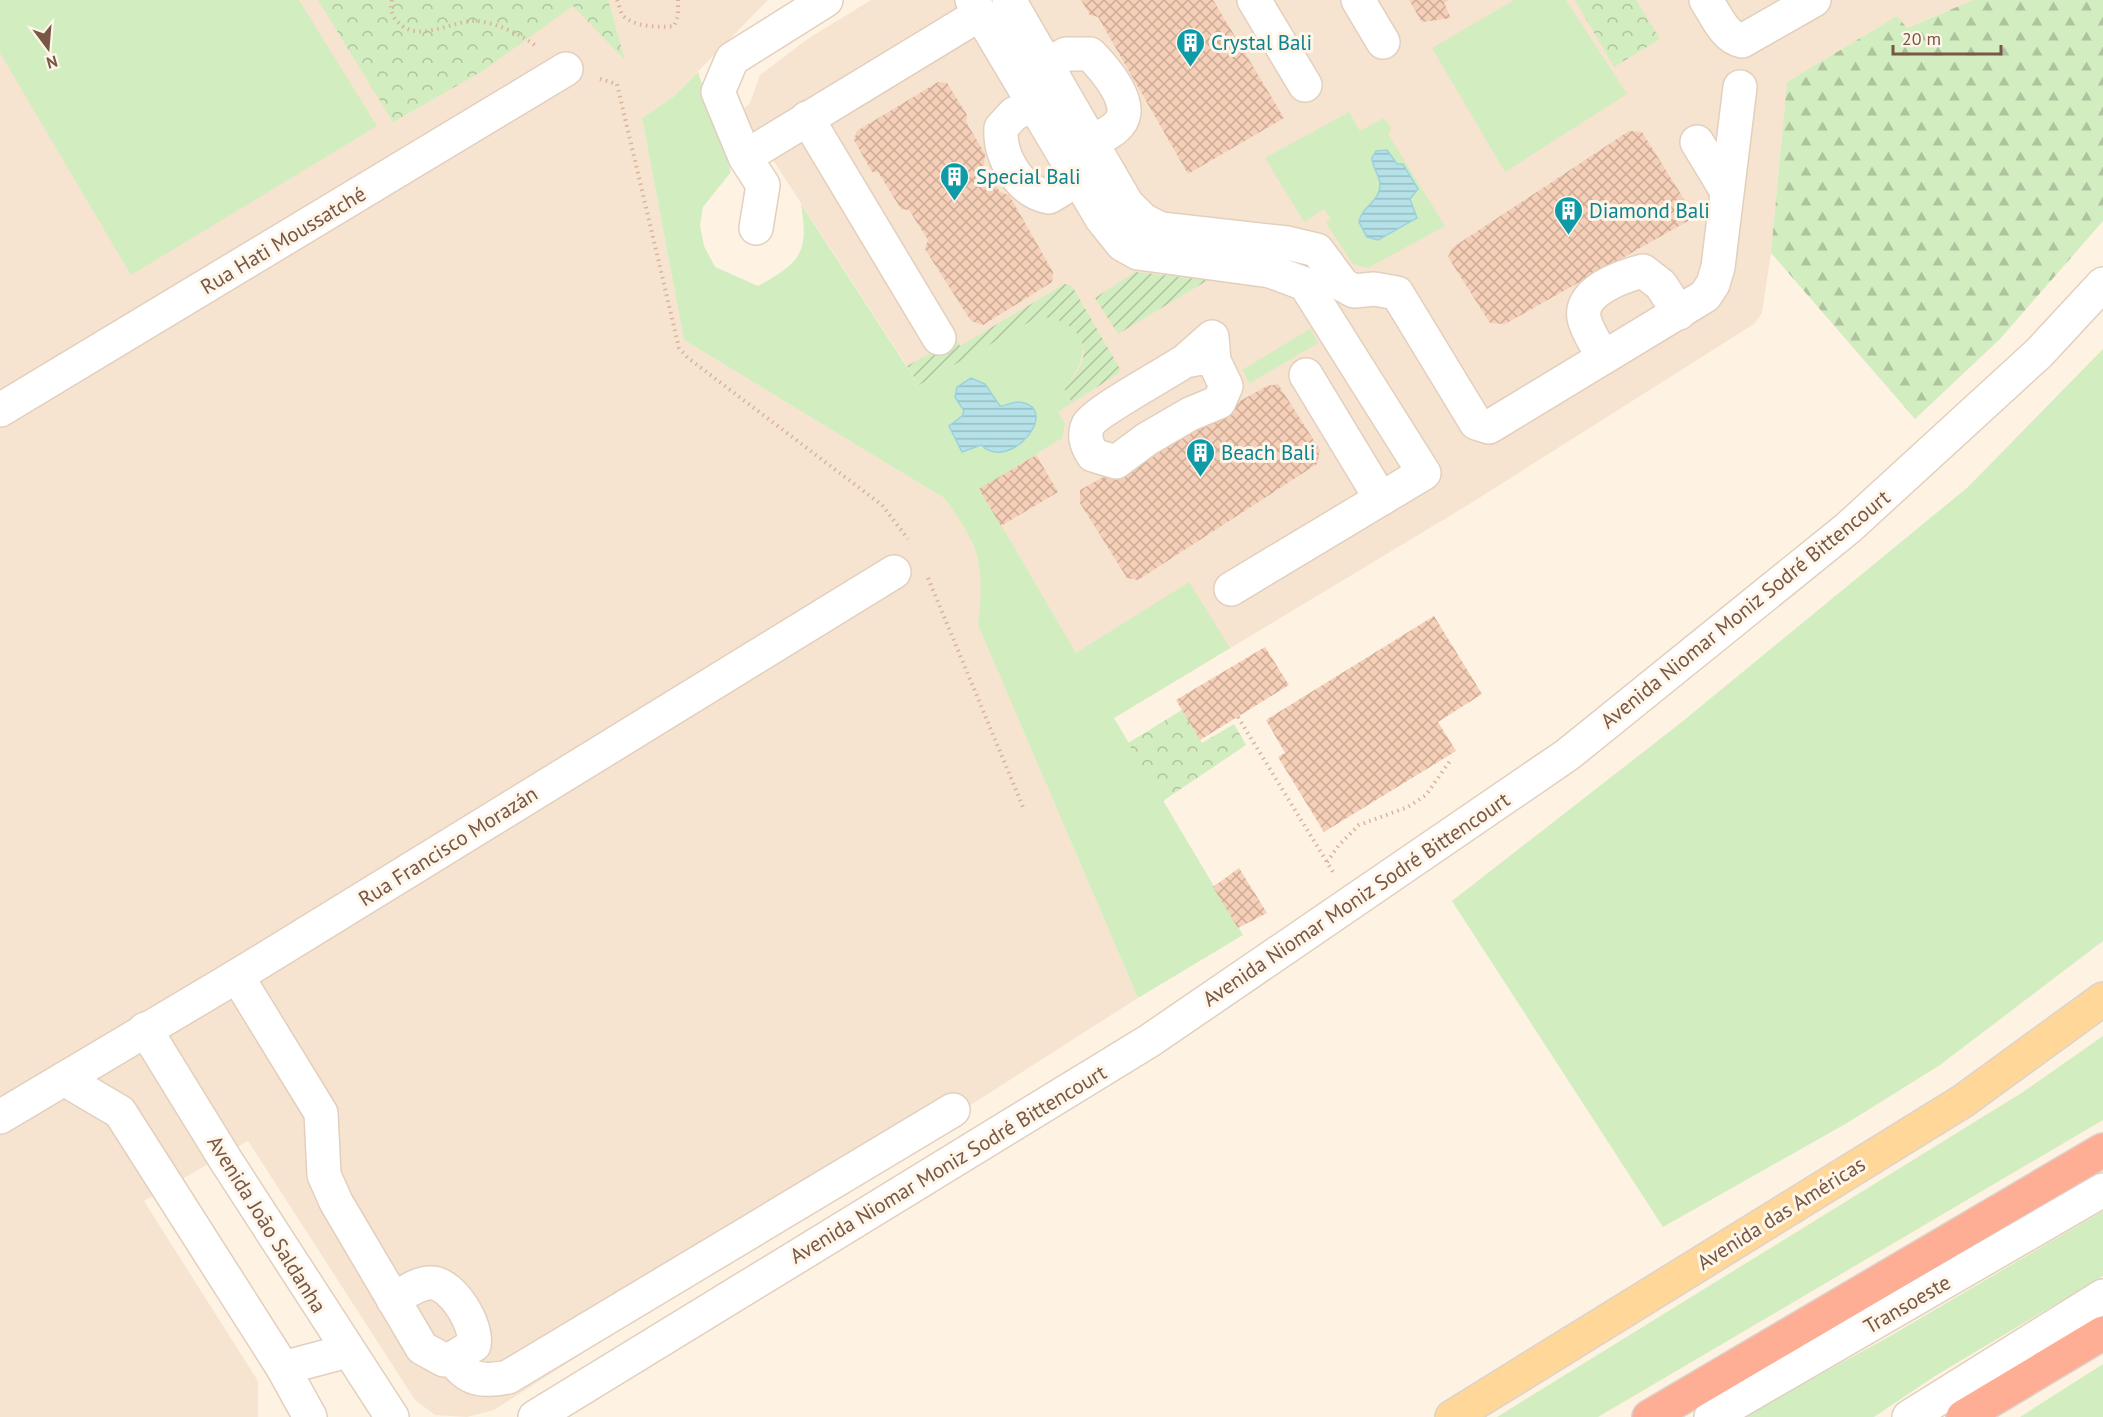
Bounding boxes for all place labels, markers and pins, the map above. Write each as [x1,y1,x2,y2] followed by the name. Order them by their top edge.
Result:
[1174,26,1206,68] building icon: Crystal Bali
[1211,29,1312,56] place label: Crystal Bali
[939,160,971,202] building icon: Special Bali
[976,163,1081,190] place label: Special Bali
[1552,194,1584,236] building icon: Diamond Bali
[1589,197,1710,224] place label: Diamond Bali
[1184,436,1216,478] building icon: Beach Bali
[1221,439,1315,466] place label: Beach Bali

